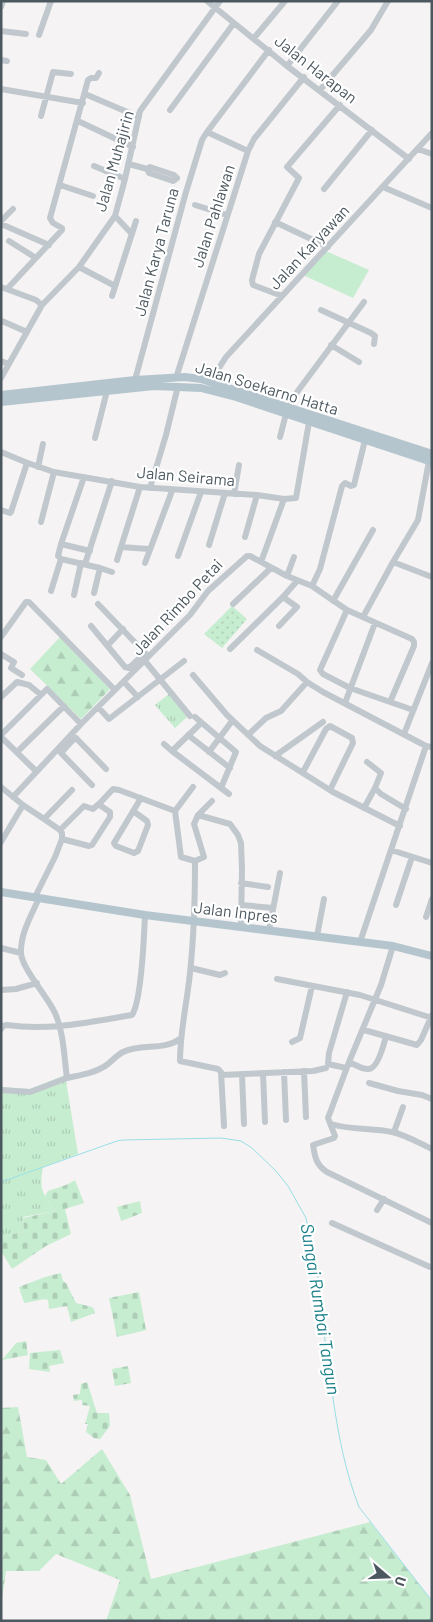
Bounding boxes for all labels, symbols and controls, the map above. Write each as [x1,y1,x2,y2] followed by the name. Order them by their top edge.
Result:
[271,31,361,107] street label: Jalan Harapan
[90,108,137,214] street label: Jalan Muhajirin
[187,162,238,270] street label: Jalan Pahlawan
[129,186,182,318] street label: Jalan Karya Taruna
[265,200,353,293] street label: Jalan Karyawan
[193,357,341,418] street label: Jalan Soekarno Hatta
[136,462,236,489] street label: Jalan Seirama
[127,555,226,659] street label: Jalan Rimbo Petai
[193,897,279,926] street label: Jalan Inpres
[297,1222,345,1396] water label: Sungai Rumbai Tangun
[363,1552,413,1602] north arrow
[391,1574,410,1589] text: U

